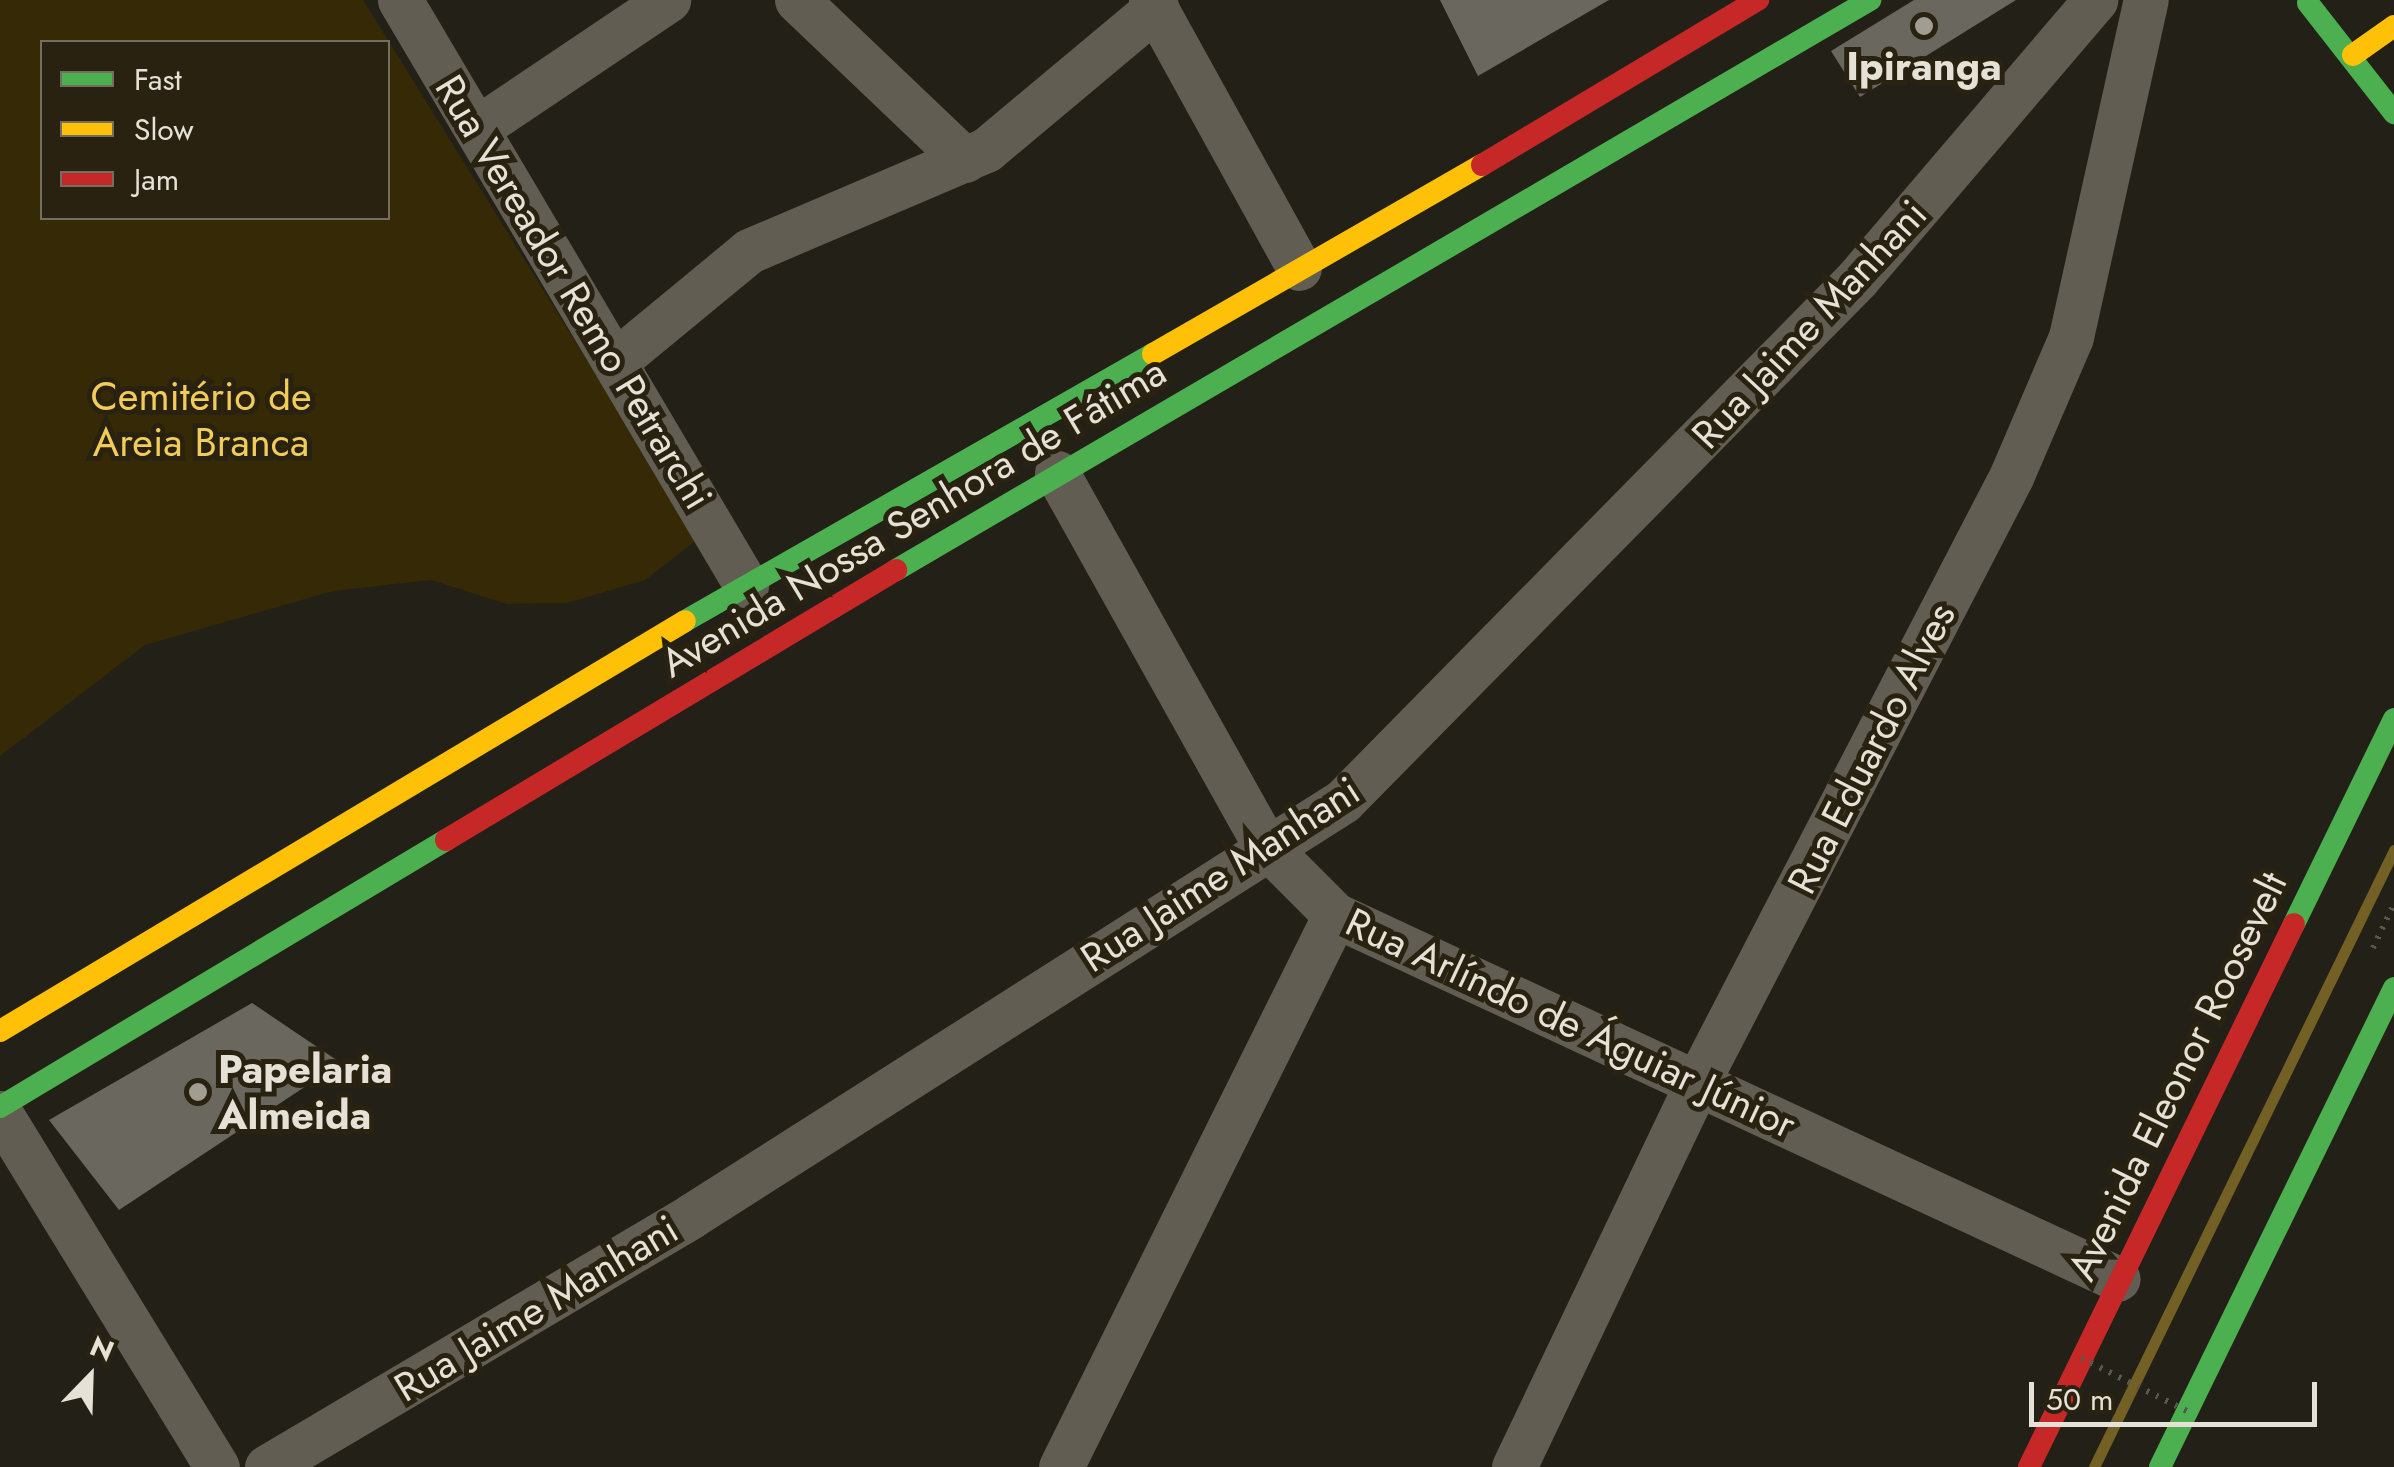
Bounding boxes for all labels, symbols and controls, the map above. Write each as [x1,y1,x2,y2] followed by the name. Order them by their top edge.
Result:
[1913,15,1935,37] marker: Ipiranga
[40,40,390,220] legend
[1846,42,2002,90] place label: Ipiranga
[134,58,182,101] text: Fast
[425,66,723,518] street label: Rua Vereador Remo Petrarchi
[134,108,194,151] text: Slow
[134,158,179,201] text: Jam
[1682,190,1936,458] street label: Rua Jaime Manhani
[652,347,1174,687] street label: Avenida Nossa Senhora de Fátima
[90,372,312,466] park label: Cemitério de Areia Branca
[1777,595,1965,901] street label: Rua Eduardo Alves
[1072,766,1368,982] street label: Rua Jaime Manhani
[2057,864,2297,1288] street label: Avenida Eleonor Roosevelt
[1339,898,1803,1148] street label: Rua Arlíndo de Águiar Júnior
[218,1045,392,1139] place label: Papelaria Almeida
[187,1081,209,1103] marker: Papelaria Almeida
[386,1205,686,1411] street label: Rua Jaime Manhani
[84,1326,120,1372] text: N
[40,1327,140,1427] north arrow
[2034,1362,2322,1424] scale bar
[2046,1378,2113,1421] text: 50 m

